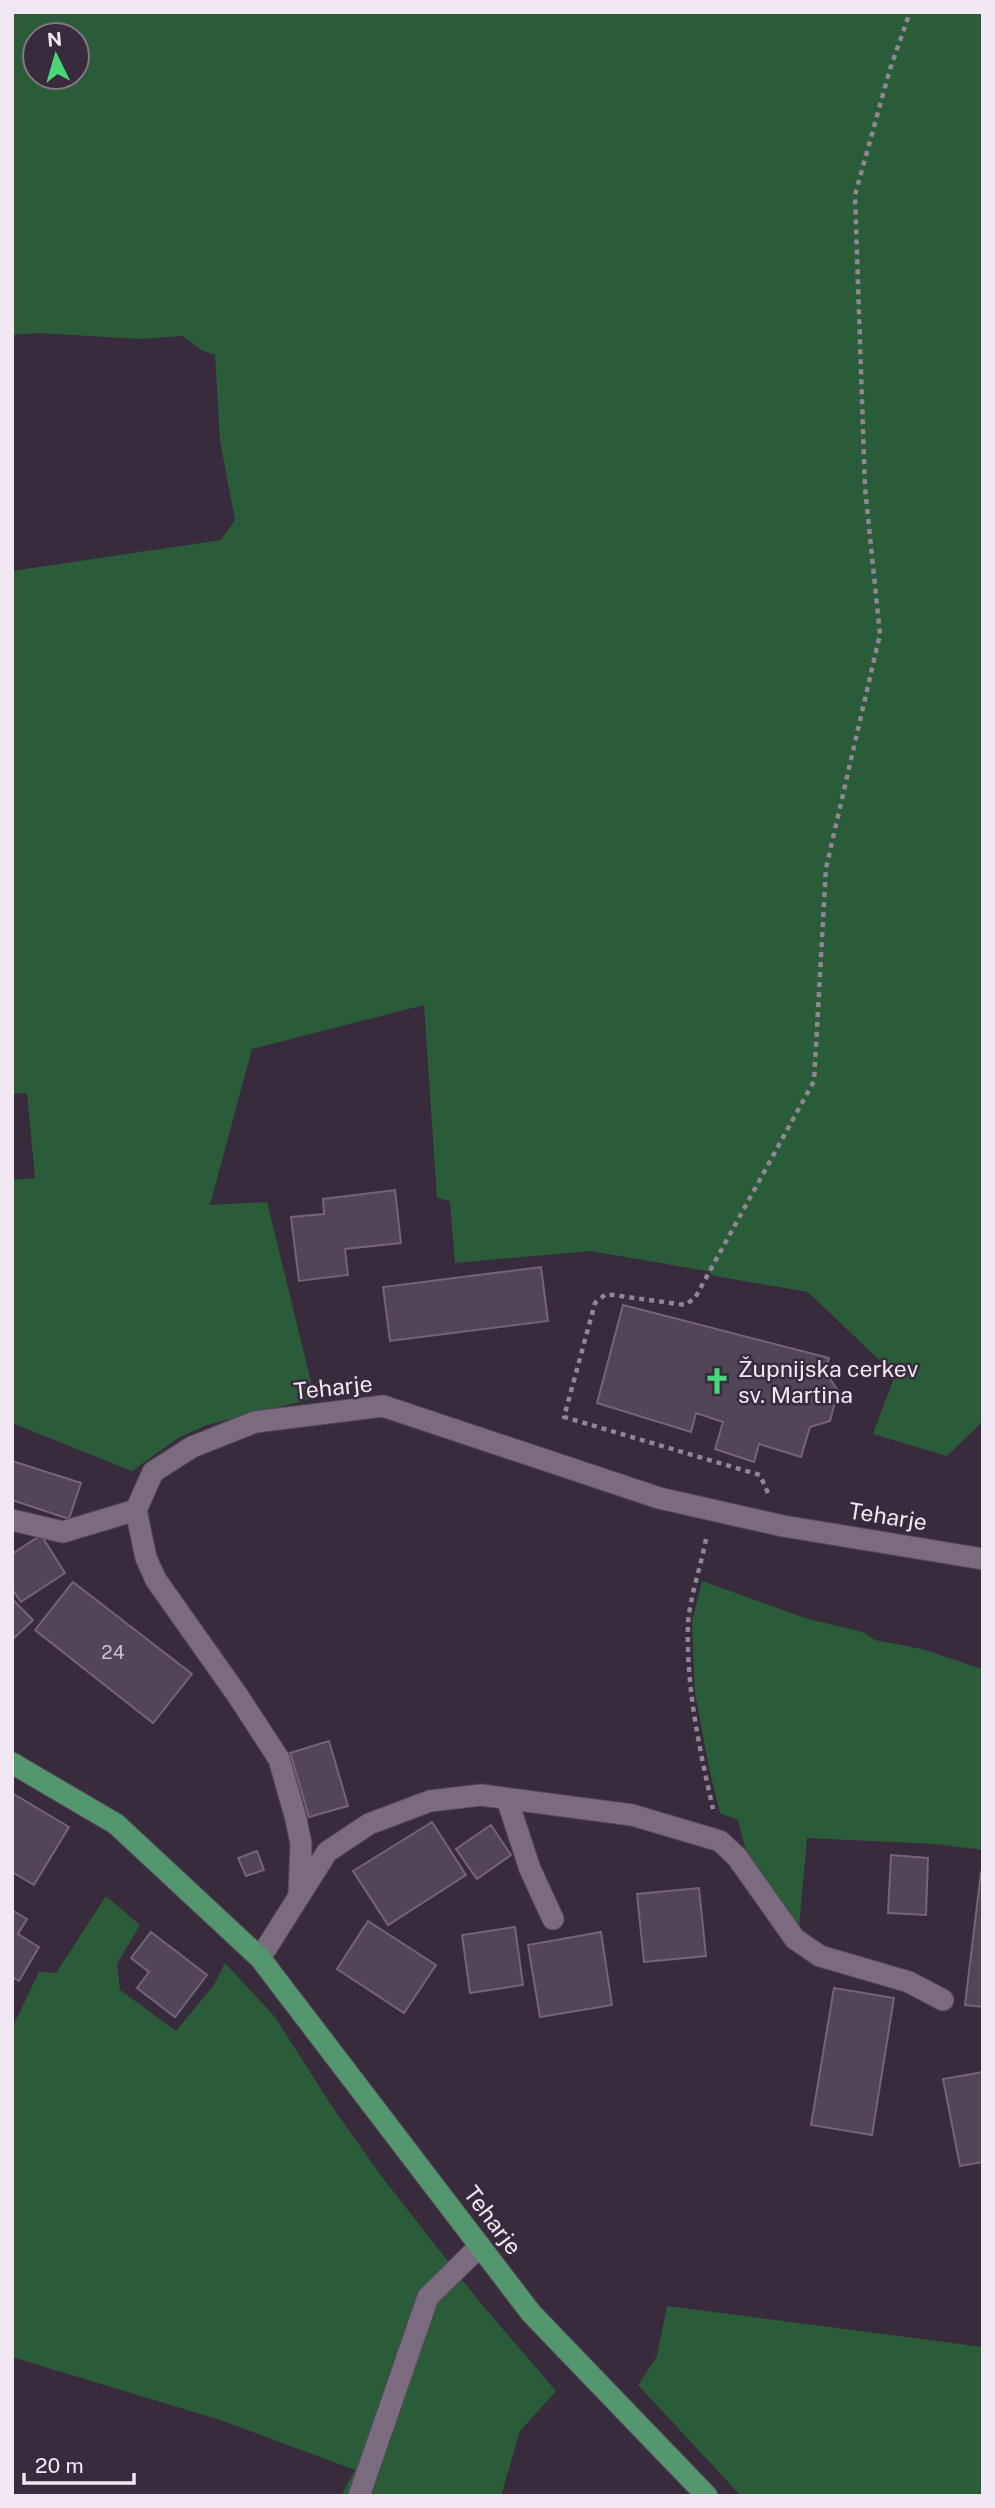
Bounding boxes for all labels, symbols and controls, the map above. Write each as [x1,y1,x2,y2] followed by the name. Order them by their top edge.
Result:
[21,21,91,91] north arrow
[46,27,63,51] text: N
[738,1355,919,1408] place label: Župnijska cerkev sv. Martina
[702,1366,732,1396] church icon: Župnijska cerkev sv. Martina
[292,1369,374,1405] street label: Teharje
[847,1496,929,1536] street label: Teharje
[101,1641,125,1663] house number: 24
[458,2180,528,2260] street label: Teharje
[24,2442,135,2486] scale bar
[35,2453,84,2478] text: 20 m

